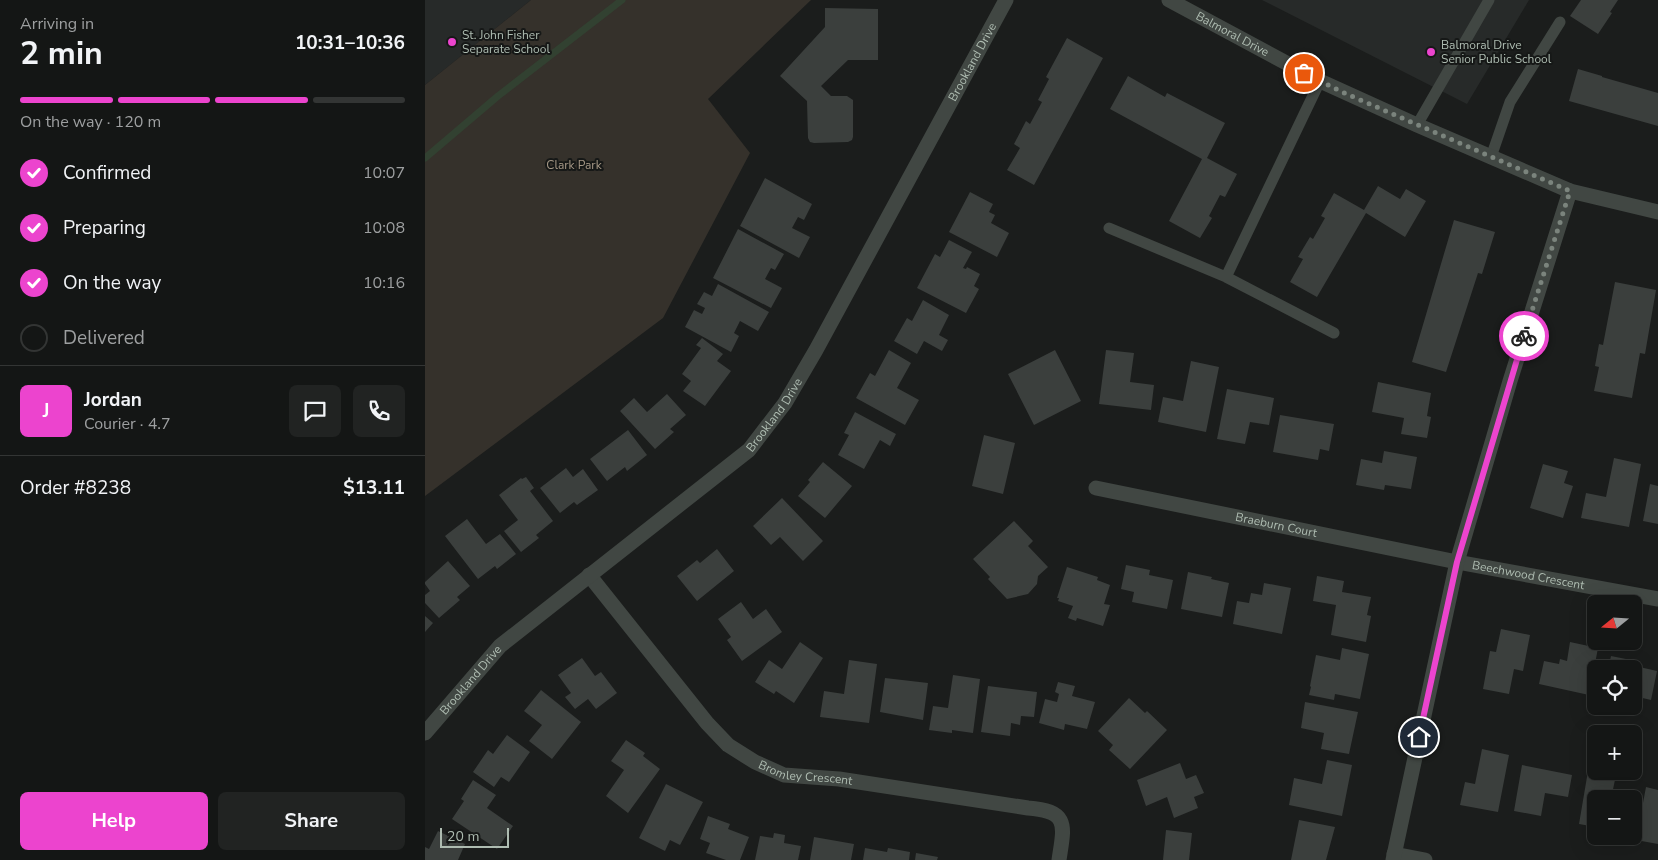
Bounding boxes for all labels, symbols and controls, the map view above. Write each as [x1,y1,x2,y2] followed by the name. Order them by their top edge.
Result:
[1193,8,1272,60] street label: Balmoral Drive
[20,13,94,35] text: Arriving in
[945,20,1000,104] street label: Brookland Drive
[462,27,550,57] place label: St. John Fisher Separate School
[295,30,405,56] text: 10:31–10:36
[20,32,103,75] text: 2 min
[446,36,458,48] marker: St. John Fisher Separate School
[1441,37,1552,67] place label: Balmoral Drive Senior Public School
[1425,46,1437,58] marker: Balmoral Drive Senior Public School
[1283,52,1325,94] pin
[1290,59,1318,87] icon: bag
[20,111,161,133] text: On the way · 120 m
[546,157,603,173] park label: Clark Park
[20,159,48,187] icon: check
[63,160,151,186] text: Confirmed
[363,162,405,184] text: 10:07
[20,214,48,242] icon: check
[63,215,146,241] text: Preparing
[363,217,405,239] text: 10:08
[20,269,48,297] icon: check
[63,270,161,296] text: On the way
[363,272,405,294] text: 10:16
[1499,311,1549,361] courier
[1510,322,1538,350] icon: bike
[63,325,145,351] text: Delivered
[742,375,806,455] street label: Brookland Drive
[289,385,341,437] button: chat
[353,385,405,437] button: phone
[84,387,142,413] text: Jordan
[43,398,49,424] text: J
[84,413,170,435] text: Courier · 4.7
[20,475,131,501] text: Order #8238
[343,475,405,501] text: $13.11
[1234,509,1319,541] street label: Braeburn Court
[1471,557,1587,593] street label: Beechwood Crescent
[1587,595,1643,650] north arrow
[1587,595,1642,845] map controls
[436,642,505,718] street label: Brookland Drive
[1587,660,1642,715] button: locate
[1398,716,1440,758] pin
[1405,723,1433,751] icon: home
[1587,725,1642,780] button: +
[756,757,854,789] street label: Bromley Crescent
[1587,790,1642,845] button: −
[20,792,208,850] button: Help
[218,792,405,850] button: Share
[440,825,509,848] scale bar
[447,827,479,846] text: 20 m

